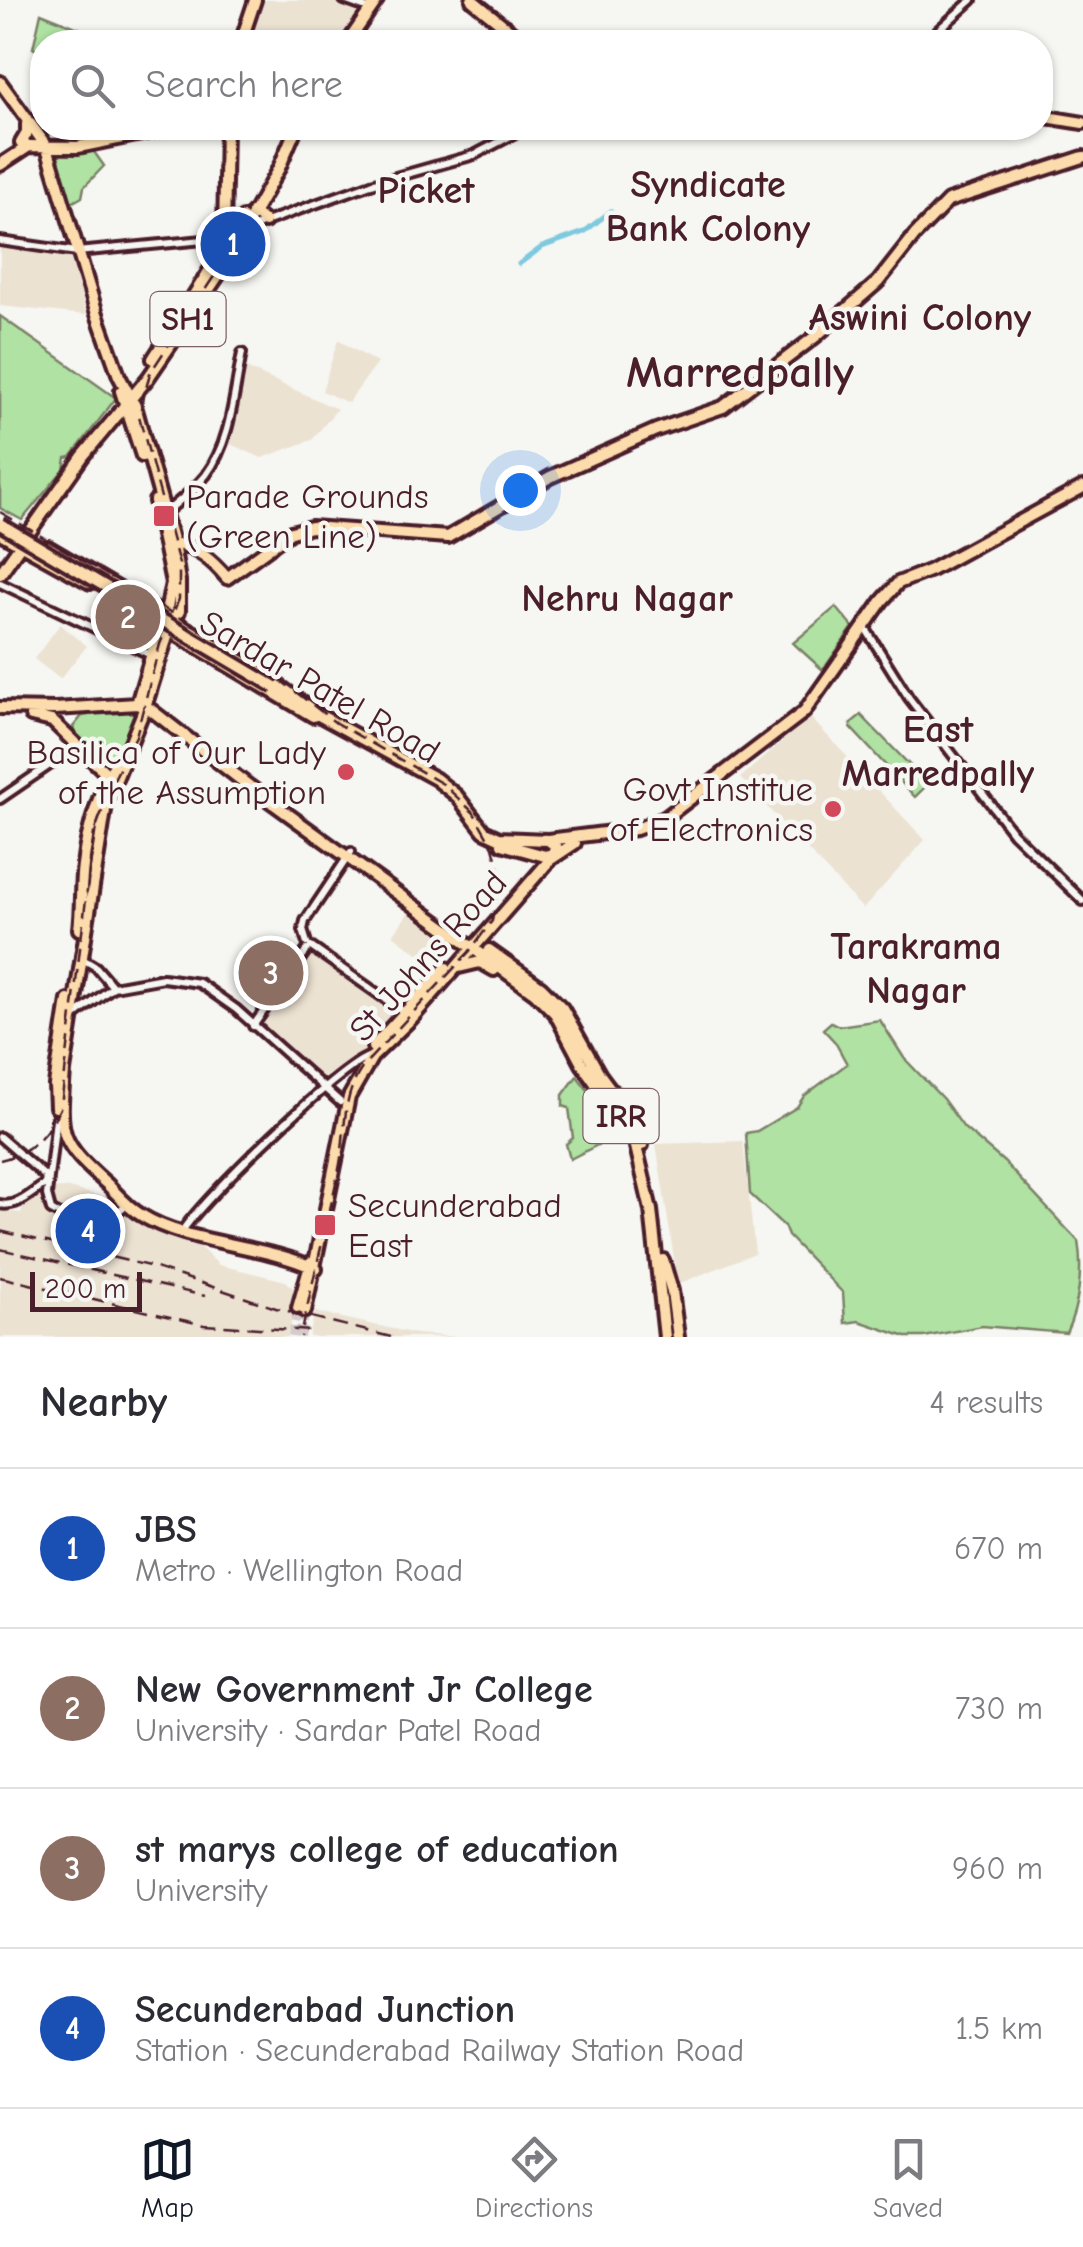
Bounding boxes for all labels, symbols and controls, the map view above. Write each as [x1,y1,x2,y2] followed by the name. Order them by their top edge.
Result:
[30,30,1053,140] search box
[65,58,120,113] icon: search
[145,63,343,107] text: Search here
[606,163,811,251] district label: Syndicate Bank Colony
[377,169,475,213] district label: Picket
[200,206,266,282] pin: 1
[150,292,226,346] road number: SH1
[809,296,1032,340] district label: Aswini Colony
[626,346,854,398] district label: Marredpally
[495,465,546,516] your location
[186,476,428,557] place label: Parade Grounds (Green Line)
[151,503,177,529] marker: Parade Grounds (Green Line)
[521,577,733,621] district label: Nehru Nagar
[96,580,160,654] pin: 2
[193,602,447,772] street label: Sardar Patel Road
[842,708,1035,796] district label: East Marredpally
[27,732,326,813] place label: Basilica of Our Lady of the Assumption
[335,761,357,783] marker: Basilica of Our Lady of the Assumption
[609,769,813,850] place label: Govt Institue of Electronics
[822,798,844,820] marker: Govt Institue of Electronics
[341,862,515,1050] street label: St Johns Road
[830,925,1002,1013] district label: Tarakrama Nagar
[238,936,304,1010] pin: 3
[584,1089,658,1143] road number: IRR
[348,1185,562,1266] place label: Secunderabad East
[56,1194,120,1268] pin: 4
[312,1212,338,1238] marker: Secunderabad East
[30,1267,142,1312] scale bar
[45,1273,126,1305] text: 200 m
[40,1378,167,1427] text: Nearby
[930,1384,1043,1421] text: 4 results
[135,1508,197,1552] text: JBS
[66,1530,79,1567] text: 1
[954,1530,1043,1567] text: 670 m
[135,1552,463,1589] text: Metro · Wellington Road
[135,1668,593,1712] text: New Government Jr College
[65,1690,80,1727] text: 2
[955,1690,1043,1727] text: 730 m
[135,1712,542,1749] text: University · Sardar Patel Road
[135,1828,619,1872] text: st marys college of education
[65,1850,80,1887] text: 3
[952,1850,1043,1887] text: 960 m
[135,1872,268,1909] text: University
[135,1988,515,2032] text: Secunderabad Junction
[65,2010,80,2047] text: 4
[955,2010,1043,2047] text: 1.5 km
[135,2032,744,2069] text: Station · Secunderabad Railway Station Road
[140,2132,195,2224] tab: Map
[475,2132,593,2224] tab: Directions
[873,2132,943,2224] tab: Saved

